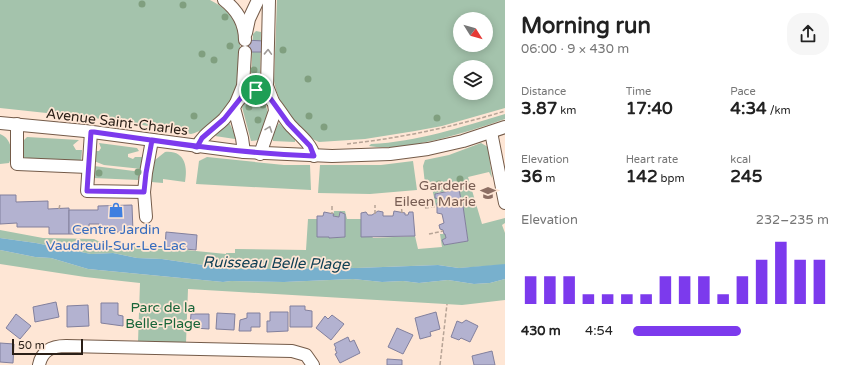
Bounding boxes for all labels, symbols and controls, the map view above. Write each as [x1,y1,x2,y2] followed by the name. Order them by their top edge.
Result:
[453,12,493,52] north arrow
[453,12,493,100] map controls
[521,13,651,39] text: Morning run
[787,13,829,55] button: share
[521,41,629,57] text: 06:00 · 9 × 430 m
[264,49,272,55] one-way arrow
[453,60,493,100] button: layers
[239,73,273,107] pin
[245,79,267,101] icon: arrive
[521,85,566,98] text: Distance
[626,85,651,98] text: Time
[730,85,756,98] text: Pace
[521,98,557,119] text: 3.87
[626,98,673,119] text: 17:40
[730,98,767,119] text: 4:34
[557,104,576,117] text: km
[767,104,791,117] text: /km
[45,105,189,139] street label: Avenue Saint-Charles
[265,126,273,133] one-way arrow
[521,153,569,166] text: Elevation
[626,153,678,166] text: Heart rate
[730,153,751,166] text: kcal
[521,166,542,187] text: 36
[626,166,658,187] text: 142
[730,166,762,187] text: 245
[542,172,555,185] text: m
[658,172,685,185] text: bpm
[394,177,476,210] place label: Garderie Eileen Marie
[479,184,497,202] school or university icon: Garderie Eileen Marie
[107,201,125,219] shop icon: Centre Jardin Vaudreuil-Sur-Le-Lac
[521,212,578,228] text: Elevation
[756,212,829,228] text: 232–235 m
[46,221,186,254] place label: Centre Jardin Vaudreuil-Sur-Le-Lac
[203,253,351,273] water label: Ruisseau Belle Plage
[125,299,201,332] park label: Parc de la Belle-Plage
[521,323,561,339] text: 430 m
[585,323,613,339] text: 4:54
[12,337,83,356] scale bar
[18,339,45,352] text: 50 m

